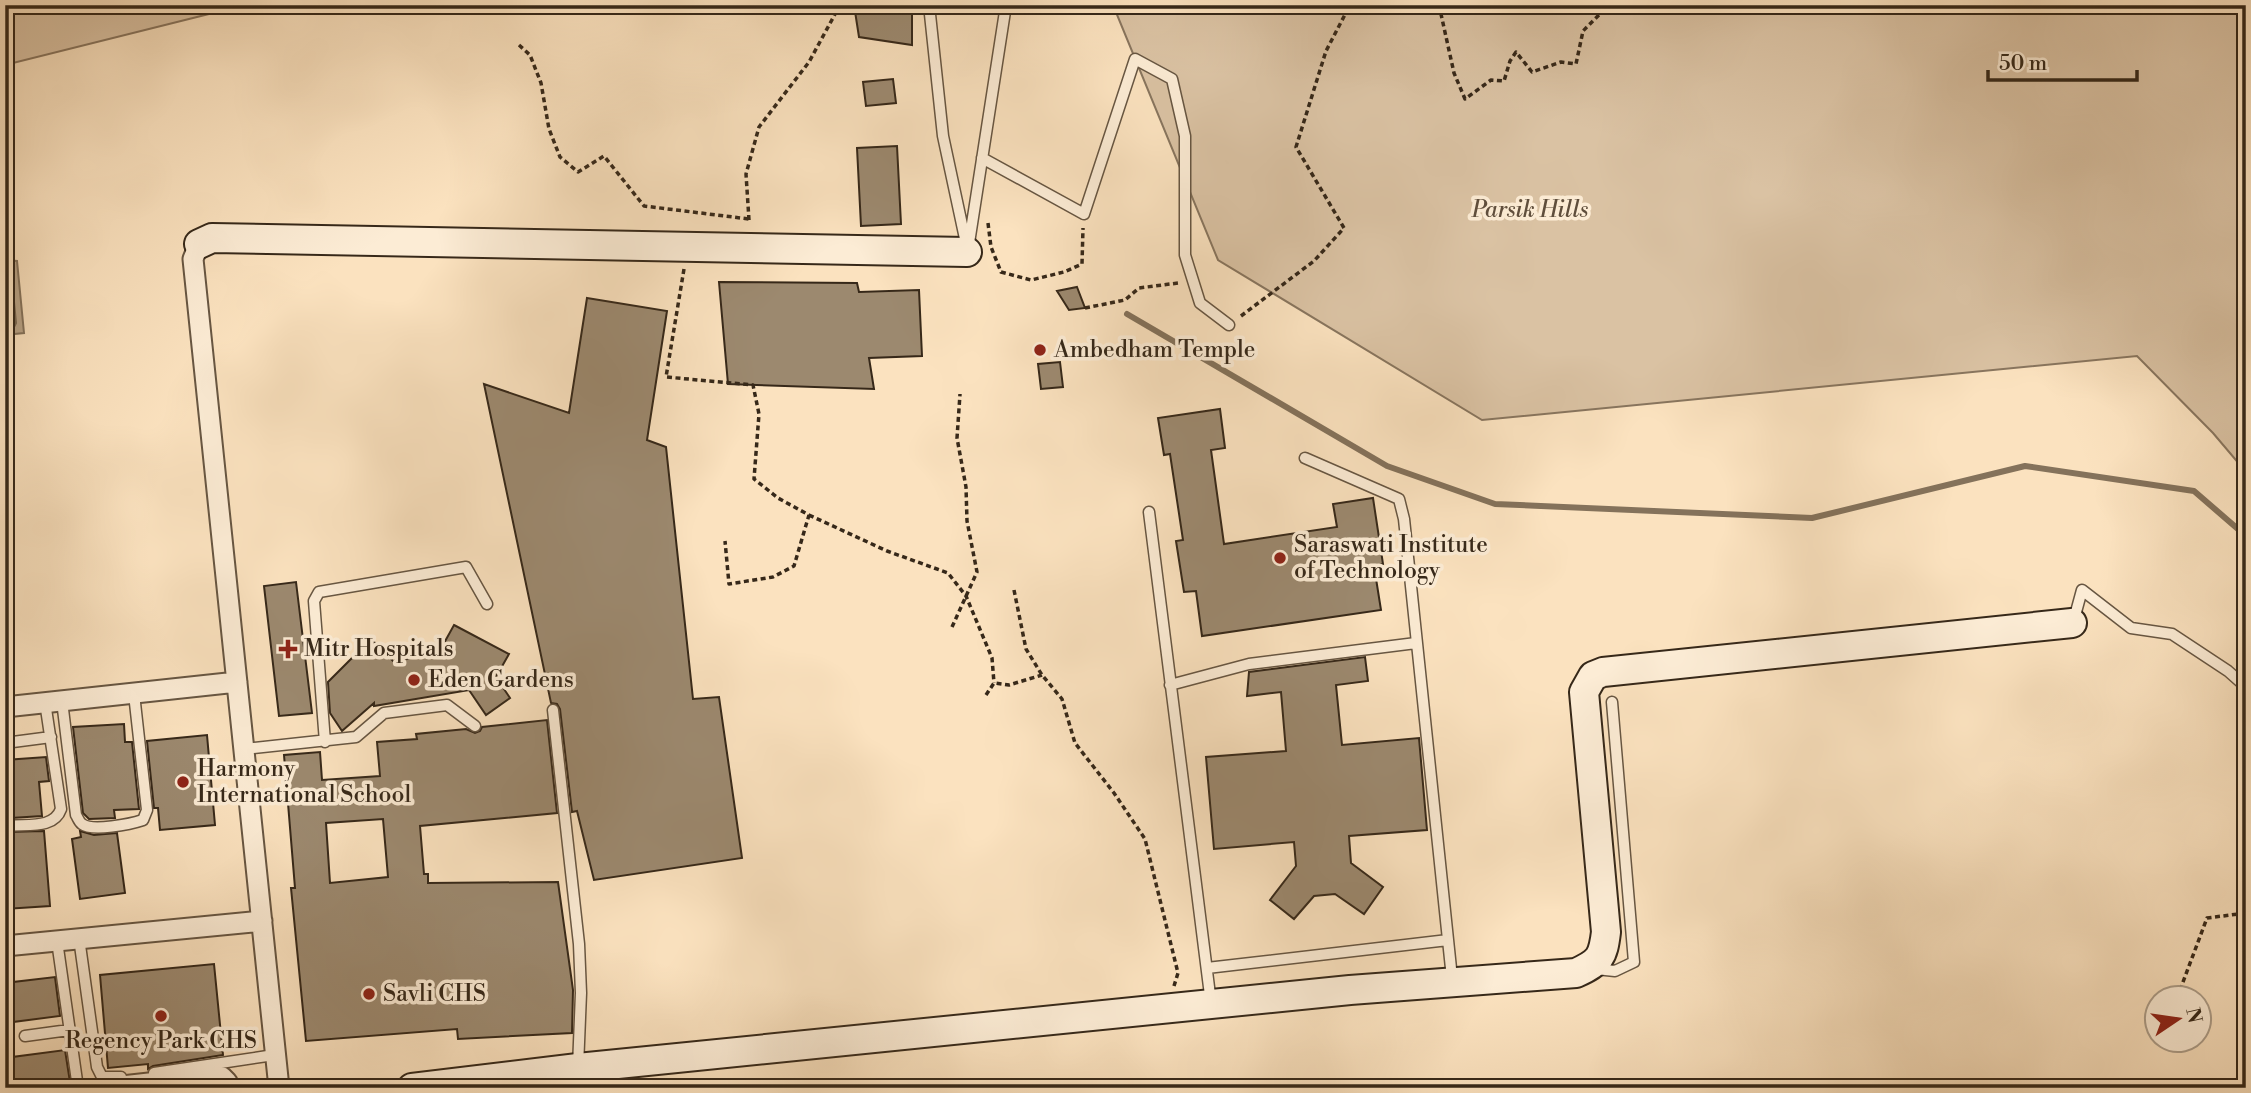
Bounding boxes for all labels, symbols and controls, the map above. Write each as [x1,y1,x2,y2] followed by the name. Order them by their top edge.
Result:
[1988,38,2137,82] scale bar
[1999,51,2047,77] text: 50 m
[1471,196,1589,224] park label: Parsik Hills
[1053,336,1255,364] place label: Ambedham Temple
[1032,342,1048,358] marker: Ambedham Temple
[1294,531,1488,585] place label: Saraswati Institute of Technology
[1272,550,1288,566] marker: Saraswati Institute of Technology
[304,635,454,663] place label: Mitr Hospitals
[278,639,298,659] marker: Mitr Hospitals
[428,666,574,694] place label: Eden Gardens
[406,672,422,688] marker: Eden Gardens
[197,755,411,809] place label: Harmony International School
[175,774,191,790] marker: Harmony International School
[383,980,486,1008] place label: Savli CHS
[2142,984,2212,1054] north arrow
[361,986,377,1002] marker: Savli CHS
[2180,1005,2207,1025] text: N
[153,1008,169,1024] marker: Regency Park CHS
[65,1027,257,1055] place label: Regency Park CHS

